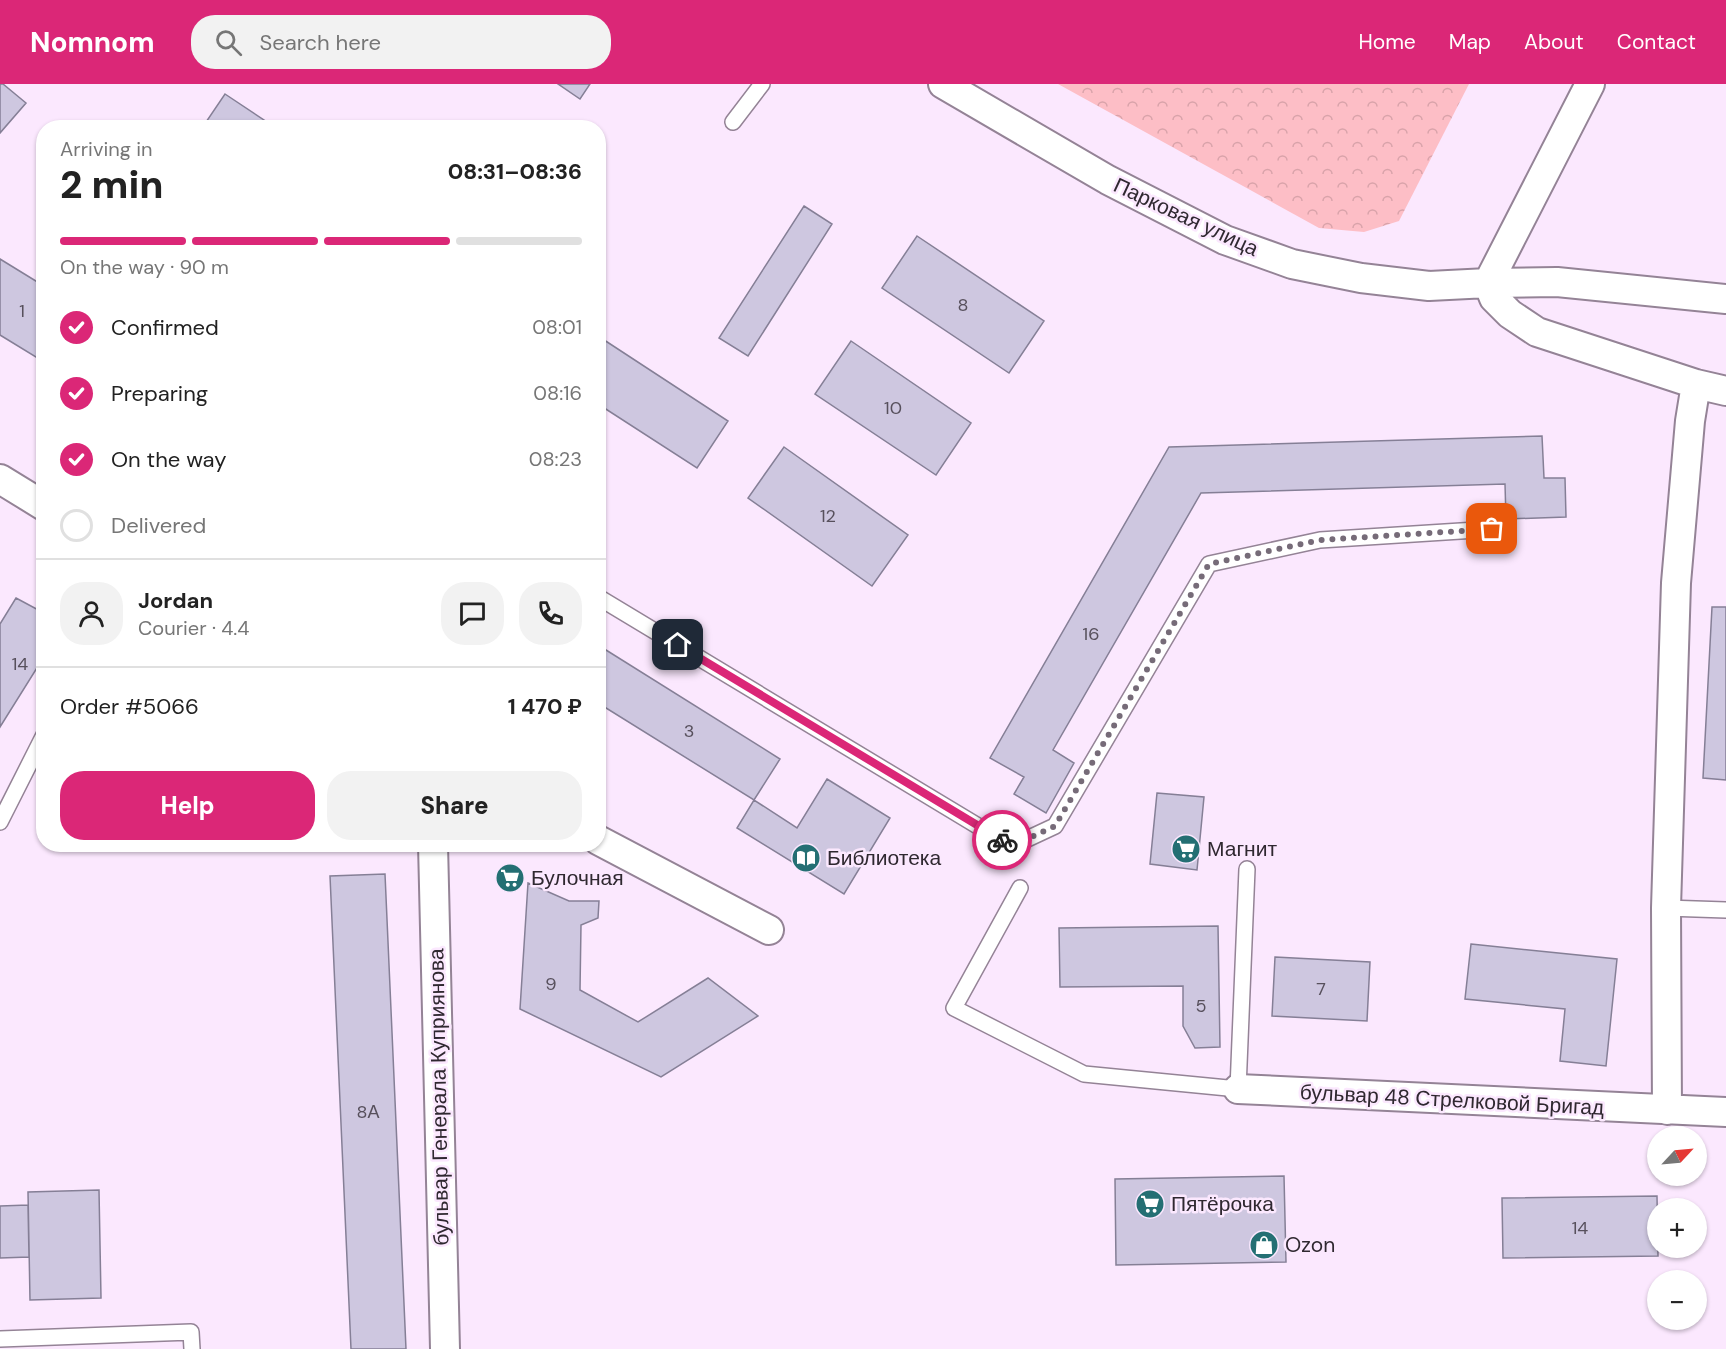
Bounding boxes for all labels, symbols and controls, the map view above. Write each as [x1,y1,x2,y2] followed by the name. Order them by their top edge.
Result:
[191,15,611,69] search box
[30,24,155,61] text: Nomnom
[212,26,245,59] icon: search
[260,28,381,57] text: Search here
[1358,28,1416,56] text: Home
[1449,28,1491,56] text: Map
[1524,28,1584,56] text: About
[1617,28,1696,56] text: Contact
[60,136,152,162] text: Arriving in
[448,157,582,186] text: 08:31–08:36
[60,159,164,210] text: 2 min
[1109,171,1263,263] street label: Парковая улица
[60,254,229,280] text: On the way · 90 m
[958,293,968,317] house number: 8
[19,299,25,323] house number: 1
[60,311,93,344] icon: check
[111,313,219,342] text: Confirmed
[532,314,582,340] text: 08:01
[60,377,93,410] icon: check
[111,379,208,408] text: Preparing
[533,380,582,406] text: 08:16
[884,396,902,420] house number: 10
[60,443,93,476] icon: check
[111,445,226,474] text: On the way
[529,446,582,472] text: 08:23
[1466,503,1517,554] pin
[820,504,836,528] house number: 12
[111,511,206,540] text: Delivered
[1475,512,1508,545] icon: bag
[60,582,123,645] button: person
[441,582,504,645] button: chat
[519,582,582,645] button: phone
[138,586,213,615] text: Jordan
[138,615,249,641] text: Courier · 4.4
[652,619,703,670] pin
[1083,622,1099,646] house number: 16
[661,628,694,661] icon: home
[12,652,28,676] house number: 14
[60,692,199,721] text: Order #5066
[508,692,582,721] text: 1 470 ₽
[684,719,694,743] house number: 3
[60,771,315,840] button: Help
[327,771,582,840] button: Share
[972,810,1032,870] courier
[986,824,1019,857] icon: bike
[1170,833,1202,865] supermarket icon: Магнит
[1207,835,1277,863] place label: Магнит
[790,842,822,874] library icon: Библиотека
[827,844,942,872] place label: Библиотека
[494,862,526,894] supermarket icon: Булочная
[531,864,624,892] place label: Булочная
[422,948,456,1246] street label: бульвар Генерала Куприянова
[545,972,557,996] house number: 9
[1316,977,1326,1001] house number: 7
[1196,994,1206,1018] house number: 5
[1299,1078,1605,1122] street label: бульвар 48 Стрелковой Бригад
[357,1100,379,1124] house number: 8А
[1647,1126,1707,1186] north arrow
[1647,1126,1707,1330] map controls
[1134,1188,1166,1220] supermarket icon: Пятёрочка
[1171,1190,1274,1218] place label: Пятёрочка
[1647,1198,1707,1258] button: +
[1572,1216,1588,1240] house number: 14
[1248,1229,1280,1261] shop icon: Ozon
[1285,1231,1335,1259] place label: Ozon
[1647,1270,1707,1330] button: −

